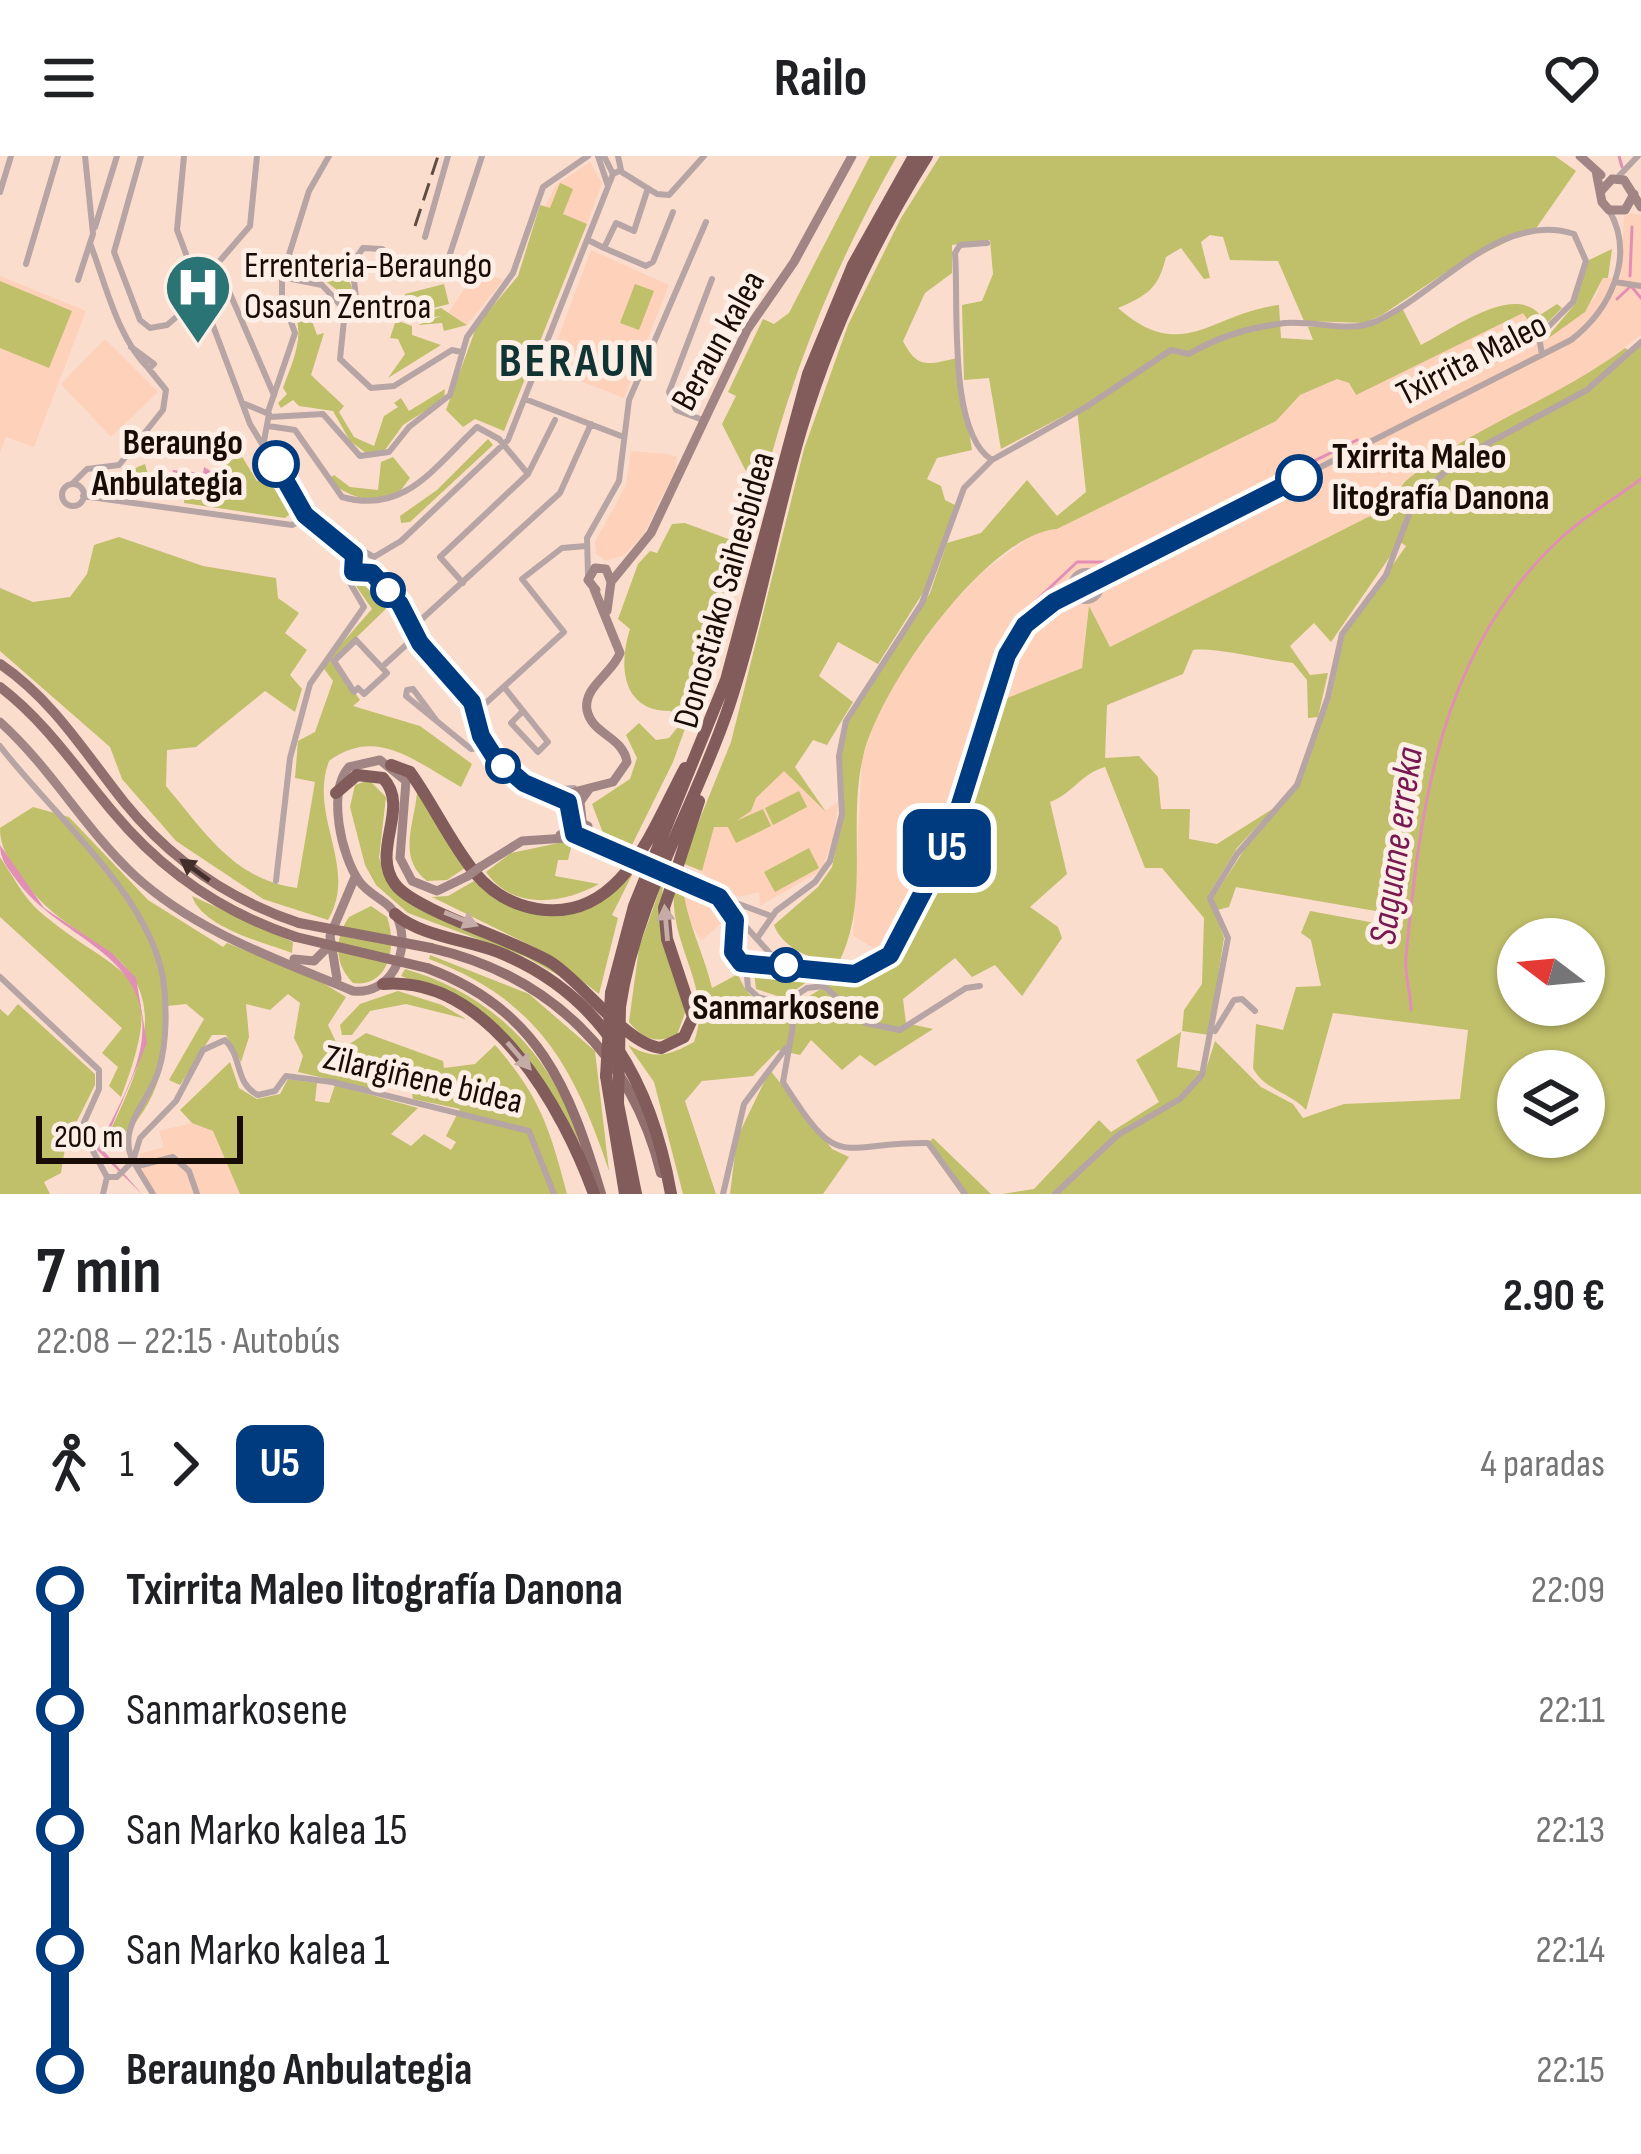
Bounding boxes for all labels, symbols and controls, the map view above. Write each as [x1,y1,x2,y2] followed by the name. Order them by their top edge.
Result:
[36,45,102,111] icon: menu
[1539,45,1605,111] icon: heart
[774,46,867,111] text: Railo
[244,245,492,329] place label: Errenteria-Beraungo Osasun Zentroa
[163,252,233,346] hospital icon: Errenteria-Beraungo Osasun Zentroa
[663,264,775,418] street label: Beraun kalea
[1390,304,1554,416] street label: Txirrita Maleo
[499,333,657,390] district label: BERAUN
[91,422,243,506] place label: Beraungo Anbulategia
[1332,436,1549,520] place label: Txirrita Maleo litografía Danona
[254,442,298,486] marker: Beraungo Anbulategia
[665,447,785,733] street label: Donostiako Saihesbidea
[1277,456,1321,500] marker: Txirrita Maleo litografía Danona
[372,574,404,606] unlabelled marker
[1360,744,1434,948] water label: Saguane erreka
[487,750,519,782] unlabelled marker
[893,809,1001,887] line badge: U5
[927,822,967,873] text: U5
[179,858,211,882] one-way arrow
[657,904,676,941] one-way arrow
[443,910,479,929] one-way arrow
[1497,918,1605,1026] north arrow
[1497,918,1605,1158] map controls
[770,949,802,981] marker: Sanmarkosene
[692,987,880,1030] place label: Sanmarkosene
[319,1036,527,1124] street label: Zilargiñene bidea
[505,1041,532,1071] one-way arrow
[1497,1050,1605,1158] button: layers
[36,1110,243,1163] scale bar
[54,1117,123,1157] text: 200 m
[36,1233,162,1312] text: 7 min
[1503,1269,1605,1324] text: 2.90 €
[36,1318,340,1365] text: 22:08 – 22:15 · Autobús
[36,1431,102,1497] icon: walk
[152,1431,218,1497] icon: forward
[260,1438,300,1489] text: U5
[120,1441,134,1488] text: 1
[1481,1441,1605,1488] text: 4 paradas
[126,1563,623,1618] text: Txirrita Maleo litografía Danona
[1531,1567,1605,1614] text: 22:09
[126,1683,348,1738] text: Sanmarkosene
[1538,1687,1605,1734] text: 22:11
[126,1803,408,1858] text: San Marko kalea 15
[1535,1807,1605,1854] text: 22:13
[126,1923,389,1978] text: San Marko kalea 1
[1536,1927,1605,1974] text: 22:14
[126,2043,472,2098] text: Beraungo Anbulategia
[1536,2047,1605,2094] text: 22:15

